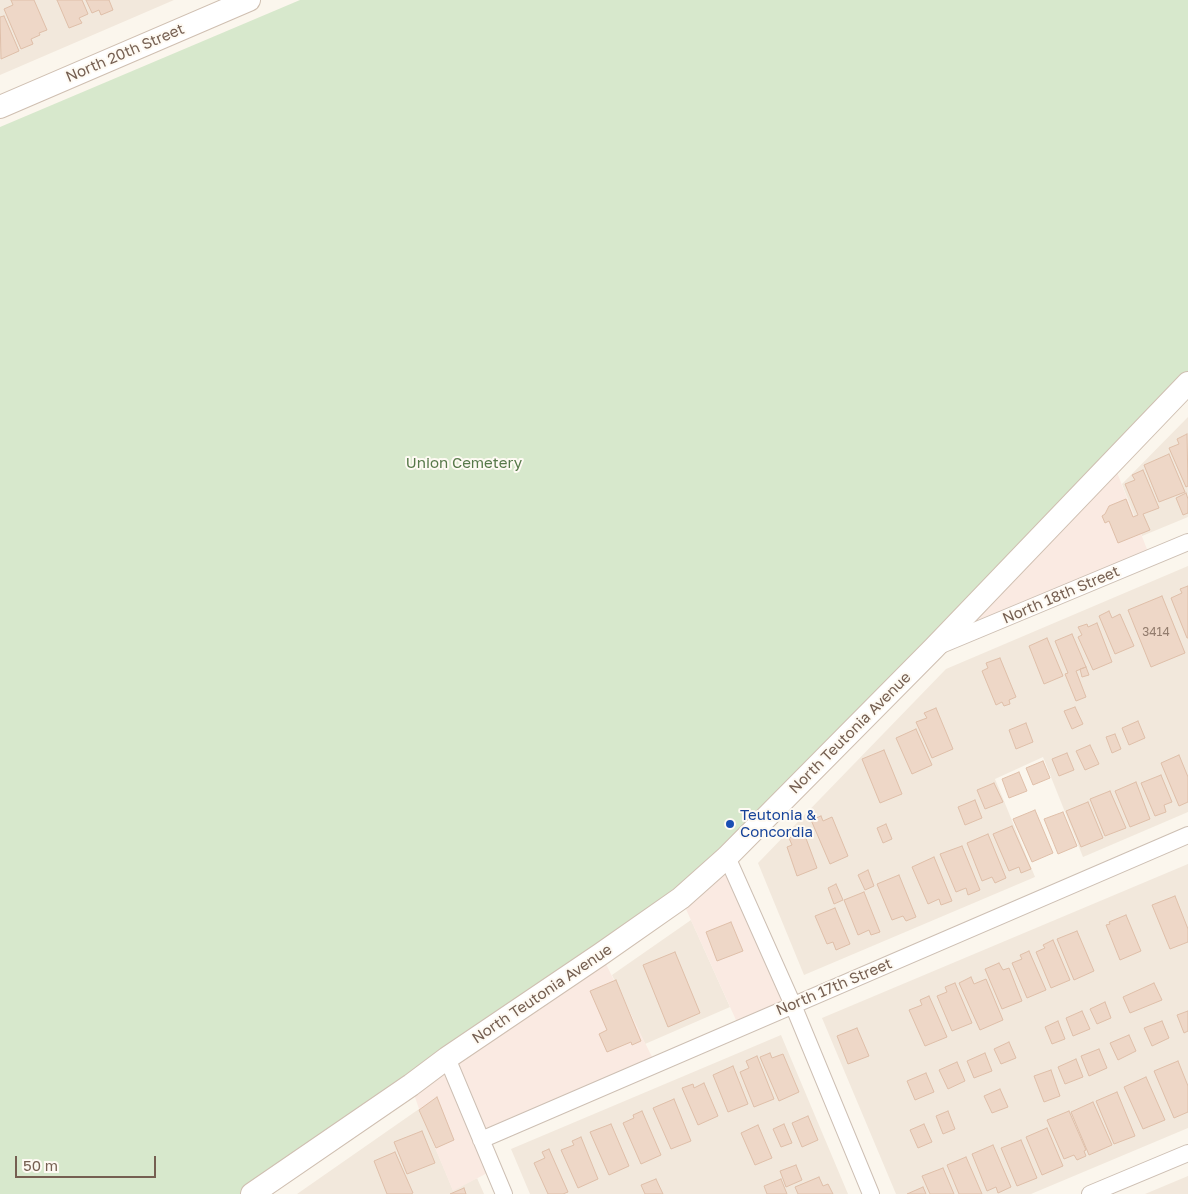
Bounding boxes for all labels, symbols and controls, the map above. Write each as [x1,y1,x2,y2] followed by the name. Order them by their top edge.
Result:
[63,20,187,86] street label: North 20th Street
[406,454,522,472] park label: Union Cemetery
[1000,562,1122,628] street label: North 18th Street
[1142,625,1170,639] house number: 3414
[785,668,915,798] street label: North Teutonia Avenue
[740,806,816,841] place label: Teutonia & Concordia
[724,818,736,830] marker: Teutonia & Concordia
[469,940,615,1048] street label: North Teutonia Avenue
[773,954,895,1020] street label: North 17th Street
[18,1146,159,1178] scale bar
[23,1156,58,1174] text: 50 m

